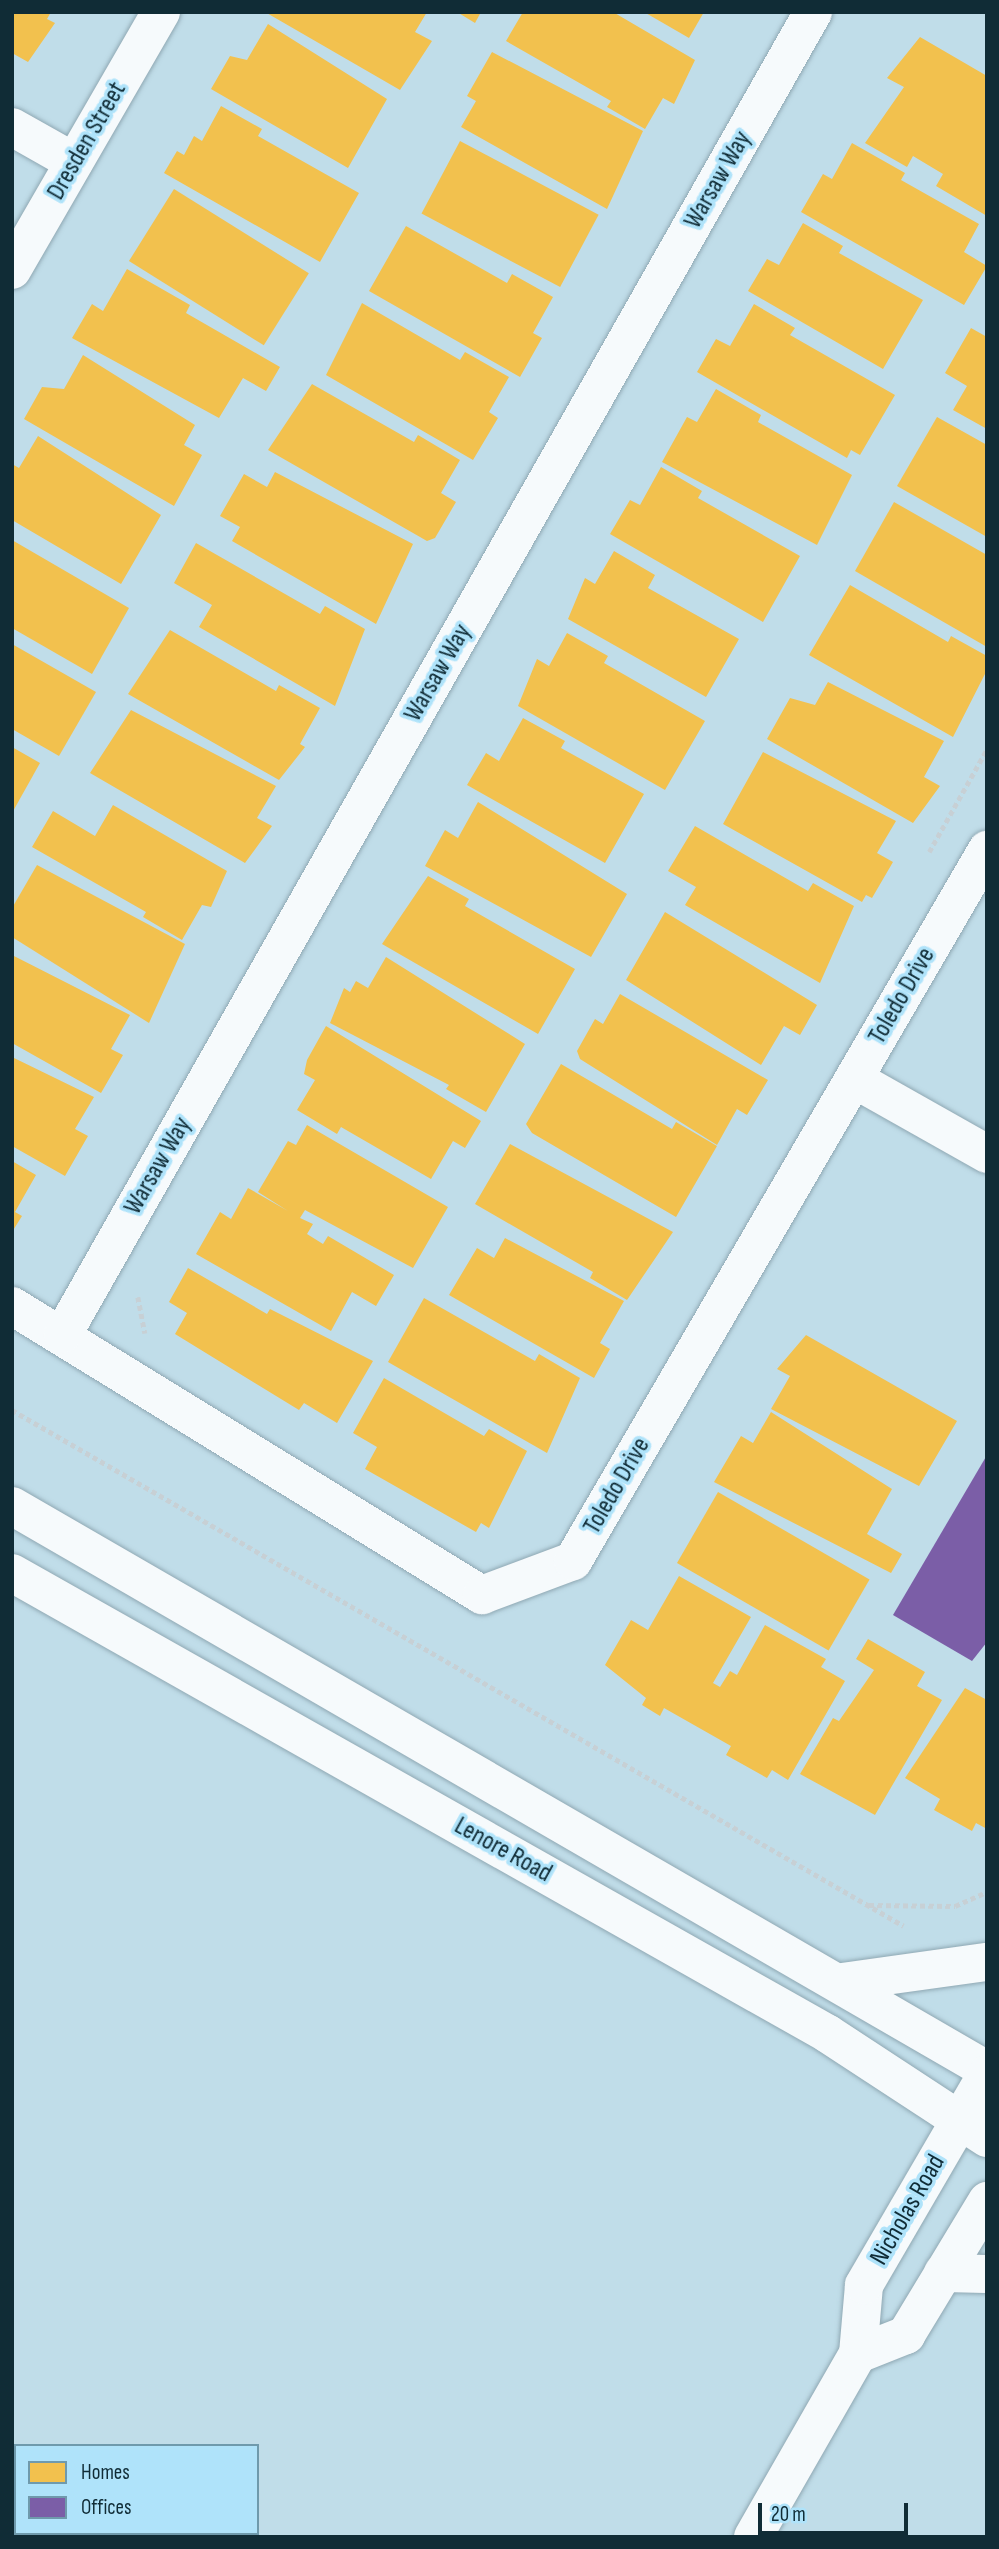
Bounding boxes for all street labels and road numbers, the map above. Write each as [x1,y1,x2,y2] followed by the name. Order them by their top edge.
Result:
[41,76,133,206] street label: Dresden Street
[678,126,758,234] street label: Warsaw Way
[398,619,478,727] street label: Warsaw Way
[862,942,942,1050] street label: Toledo Drive
[118,1112,198,1220] street label: Warsaw Way
[577,1432,657,1540] street label: Toledo Drive
[449,1811,557,1889] street label: Lenore Road
[864,2149,952,2271] street label: Nicholas Road

